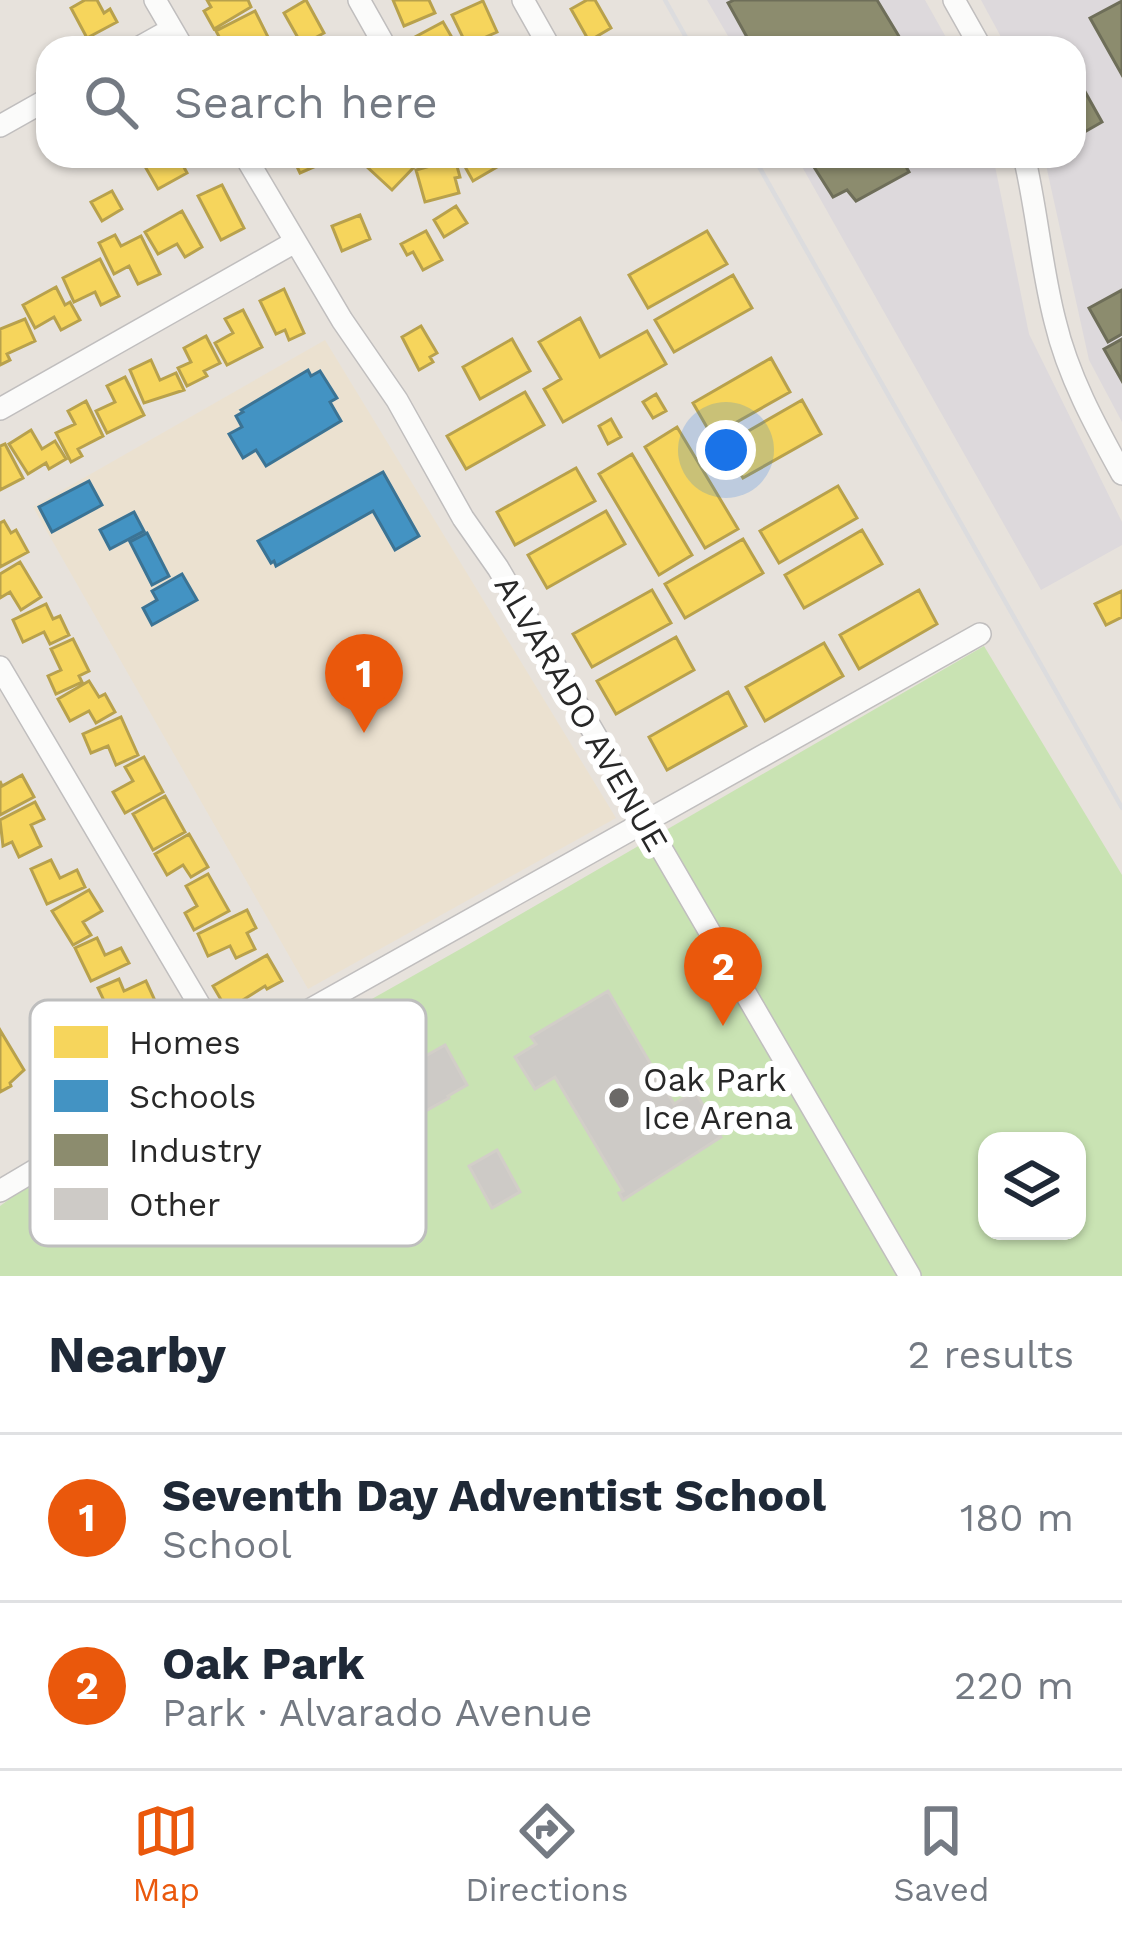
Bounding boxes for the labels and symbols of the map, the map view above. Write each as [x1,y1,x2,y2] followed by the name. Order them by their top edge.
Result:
[696,420,756,480] your location
[487,568,677,858] street label: ALVARADO AVENUE
[325,634,403,733] pin: 1
[684,927,762,1026] pin: 2
[30,1000,426,1246] legend
[129,1023,241,1062] text: Homes
[643,1060,793,1137] place label: Oak Park Ice Arena
[129,1077,256,1116] text: Schools
[606,1085,632,1111] marker: Oak Park Ice Arena
[129,1131,262,1170] text: Industry
[129,1185,220,1224] text: Other

